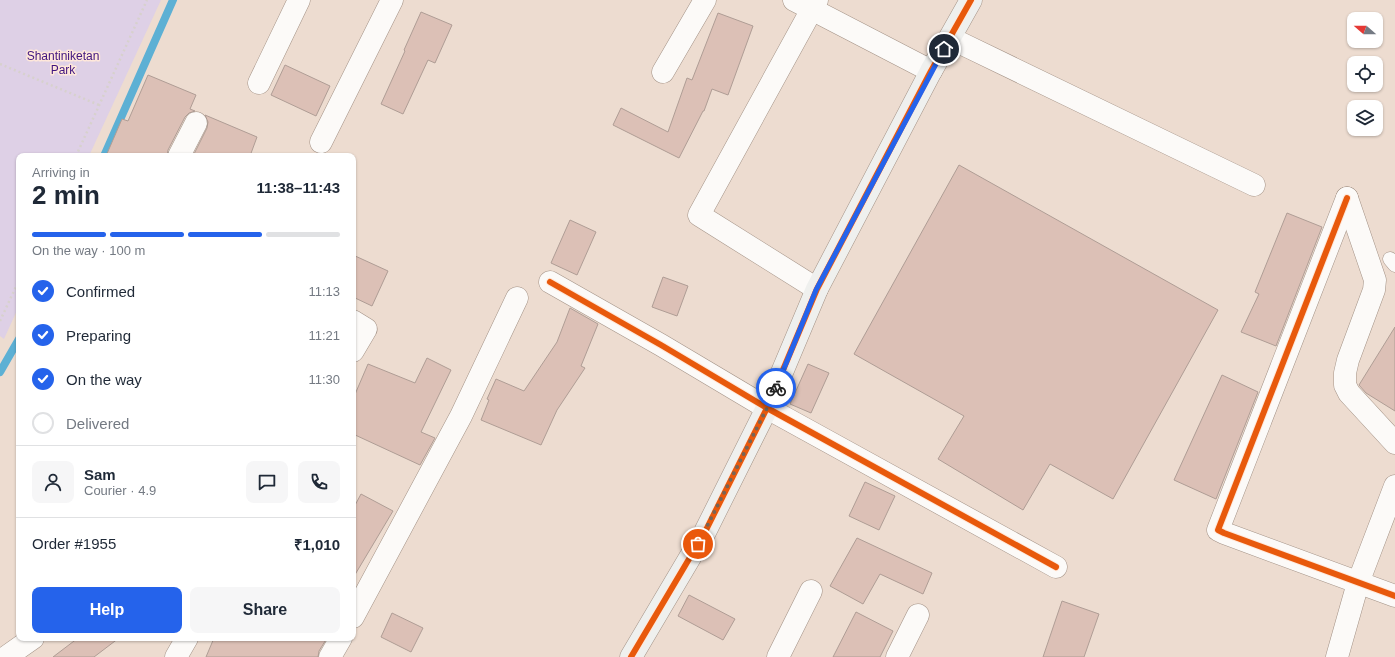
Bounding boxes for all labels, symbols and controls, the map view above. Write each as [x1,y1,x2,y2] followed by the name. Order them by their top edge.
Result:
[1347,12,1383,48] north arrow
[1347,12,1383,136] map controls
[927,32,961,66] pin
[933,38,955,60] icon: home
[27,49,99,77] park label: Shantiniketan Park
[1347,56,1383,92] button: locate
[1347,100,1383,136] button: layers
[32,165,90,180] text: Arriving in
[257,179,340,196] text: 11:38–11:43
[32,180,100,210] text: 2 min
[32,243,145,258] text: On the way · 100 m
[32,280,54,302] icon: check
[66,283,135,300] text: Confirmed
[308,284,340,299] text: 11:13
[32,324,54,346] icon: check
[66,327,131,344] text: Preparing
[308,328,340,343] text: 11:21
[32,368,54,390] icon: check
[756,368,796,408] courier
[66,371,142,388] text: On the way
[308,372,340,387] text: 11:30
[765,377,787,399] icon: bike
[66,415,129,432] text: Delivered
[32,461,74,503] button: person
[246,461,288,503] button: chat
[298,461,340,503] button: phone
[84,466,116,483] text: Sam
[84,483,156,498] text: Courier · 4.9
[681,527,715,561] pin
[687,533,709,555] icon: bag
[32,535,116,552] text: Order #1955
[294,536,340,553] text: ₹1,010
[32,587,182,633] button: Help
[190,587,340,633] button: Share

